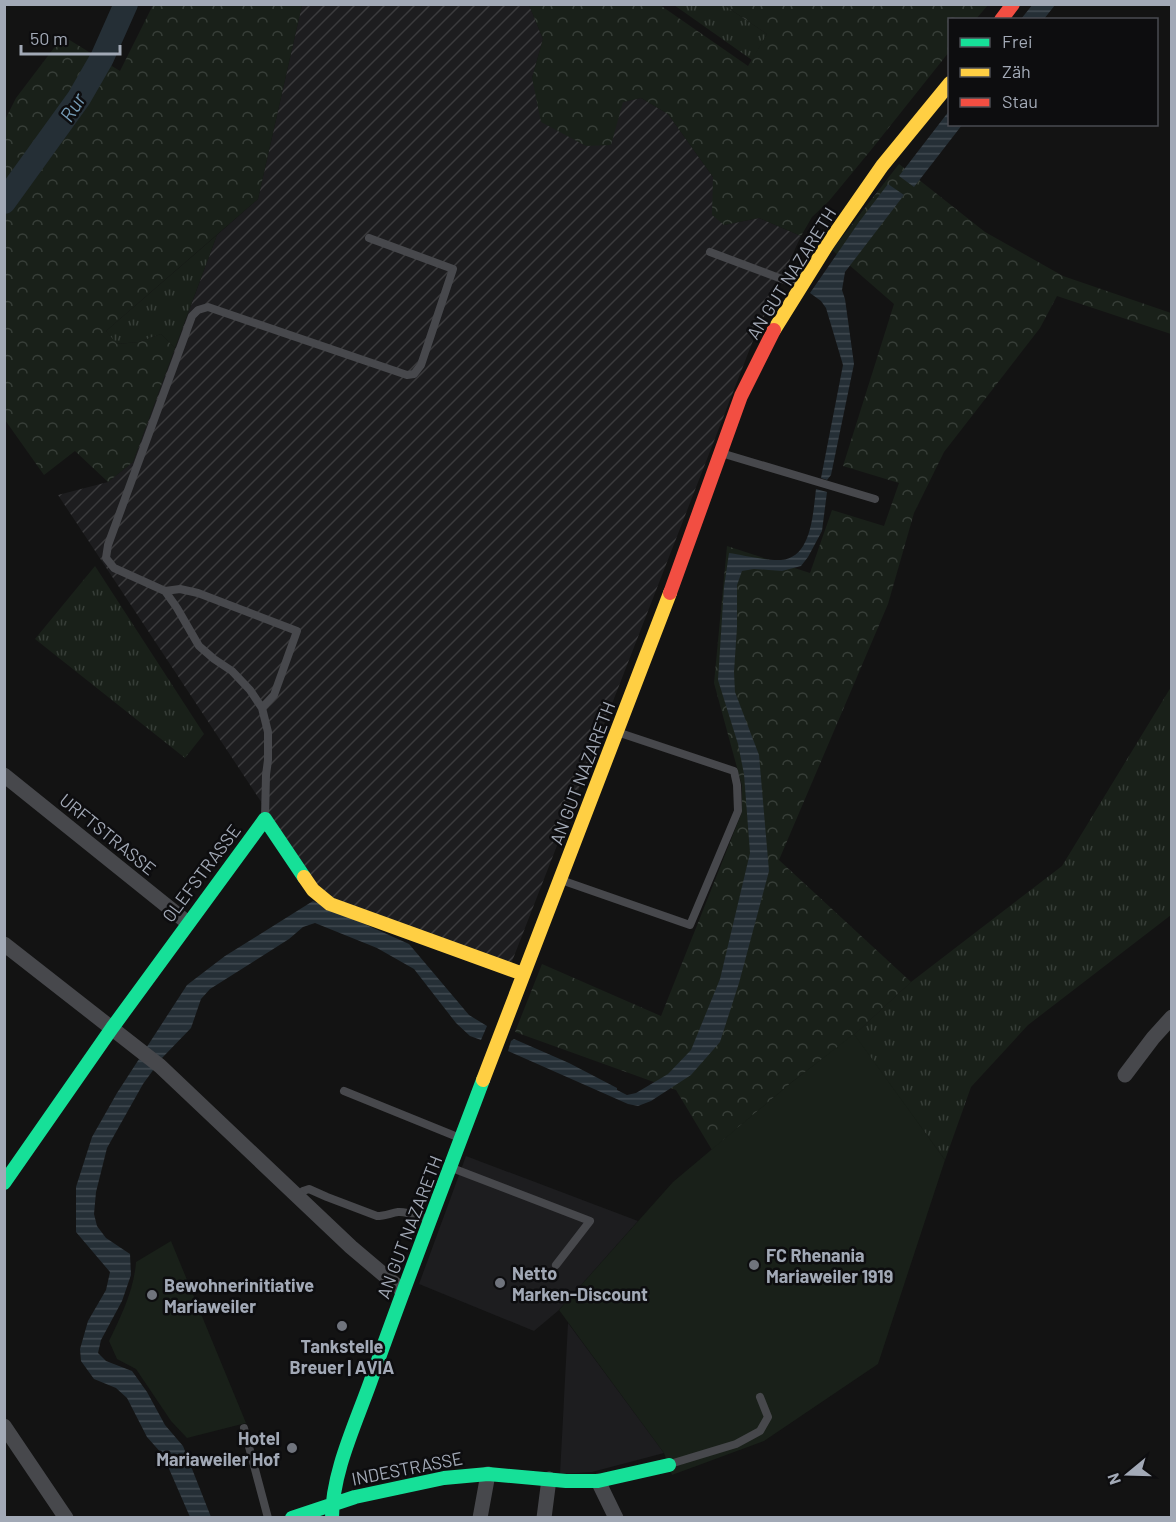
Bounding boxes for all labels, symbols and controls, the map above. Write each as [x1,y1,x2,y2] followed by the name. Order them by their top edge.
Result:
[21,18,120,56] scale bar
[948,18,1158,126] legend
[30,27,68,49] text: 50 m
[1002,30,1033,52] text: Frei
[1002,60,1031,82] text: Zäh
[54,87,91,126] water label: Rur
[1002,90,1038,112] text: Stau
[742,203,840,343] street label: AN GUT NAZARETH
[545,698,619,848] street label: AN GUT NAZARETH
[55,789,161,879] street label: URFTSTRASSE
[157,820,245,926] street label: OLEFSTRASSE
[372,1152,446,1302] street label: AN GUT NAZARETH
[766,1244,893,1287] place label: FC Rhenania Mariaweiler 1919
[747,1258,761,1272] marker: FC Rhenania Mariaweiler 1919
[512,1262,648,1305] place label: Netto Marken-Discount
[164,1274,314,1317] place label: Bewohnerinitiative Mariaweiler
[493,1276,507,1290] marker: Netto Marken-Discount
[145,1288,159,1302] marker: Bewohnerinitiative Mariaweiler
[335,1319,349,1333] marker: Tankstelle Breuer | AVIA
[290,1335,394,1378] place label: Tankstelle Breuer | AVIA
[156,1427,280,1470] place label: Hotel Mariaweiler Hof
[285,1441,299,1455] marker: Hotel Mariaweiler Hof
[1098,1444,1158,1504] north arrow
[350,1446,464,1490] street label: INDESTRASSE
[1103,1471,1124,1487] text: N

